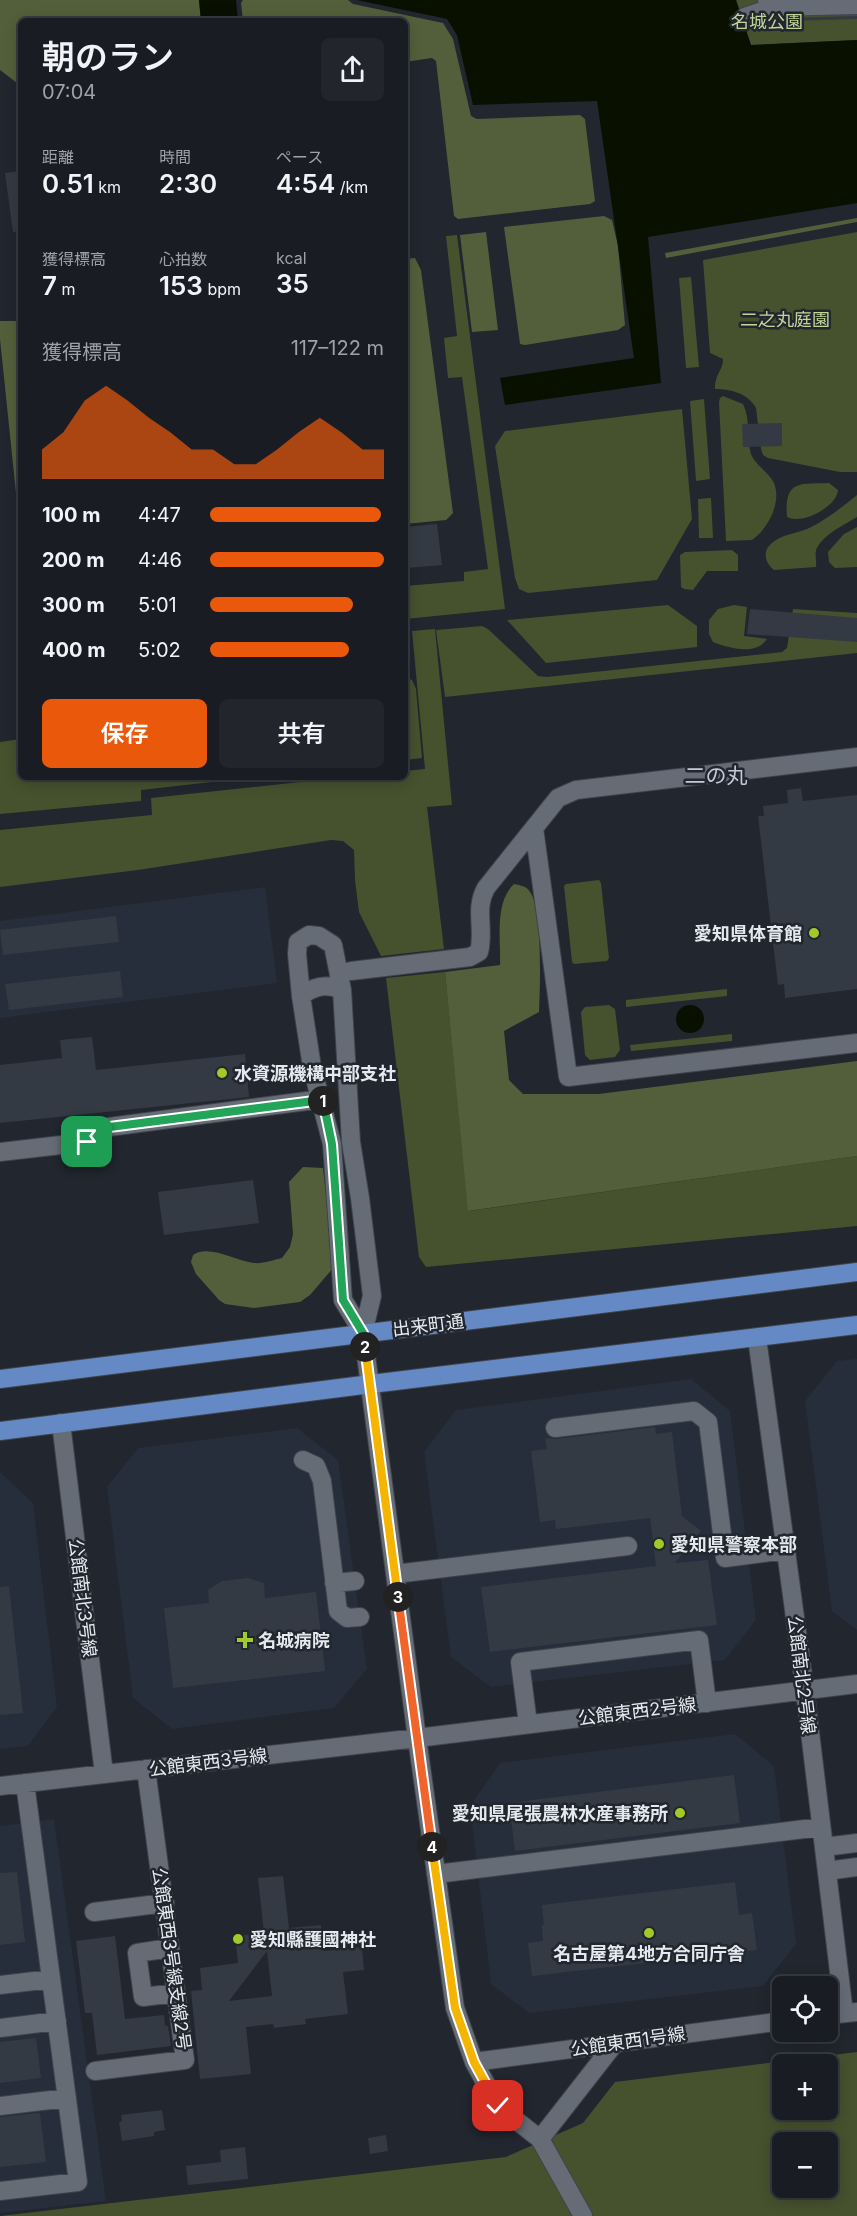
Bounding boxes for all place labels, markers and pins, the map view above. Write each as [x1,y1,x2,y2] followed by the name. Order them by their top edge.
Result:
[694,923,802,944] place label: 愛知県体育館
[807,926,821,940] marker: 愛知県体育館
[234,1063,396,1084] place label: 水資源機構中部支社
[215,1066,229,1080] marker: 水資源機構中部支社
[308,1086,338,1116] pin: 1
[61,1116,112,1167] pin
[350,1332,380,1362] pin: 2
[671,1534,797,1555] place label: 愛知県警察本部
[652,1537,666,1551] marker: 愛知県警察本部
[383,1582,413,1612] pin: 3
[258,1630,330,1651] place label: 名城病院
[236,1631,254,1649] marker: 名城病院
[452,1803,668,1824] place label: 愛知県尾張農林水産事務所
[673,1806,687,1820] marker: 愛知県尾張農林水産事務所
[417,1832,447,1862] pin: 4
[642,1926,656,1940] marker: 名古屋第4地方合同庁舎
[250,1929,376,1950] place label: 愛知縣護國神社
[231,1932,245,1946] marker: 愛知縣護國神社
[553,1943,745,1964] place label: 名古屋第4地方合同庁舎
[472,2080,523,2131] pin

